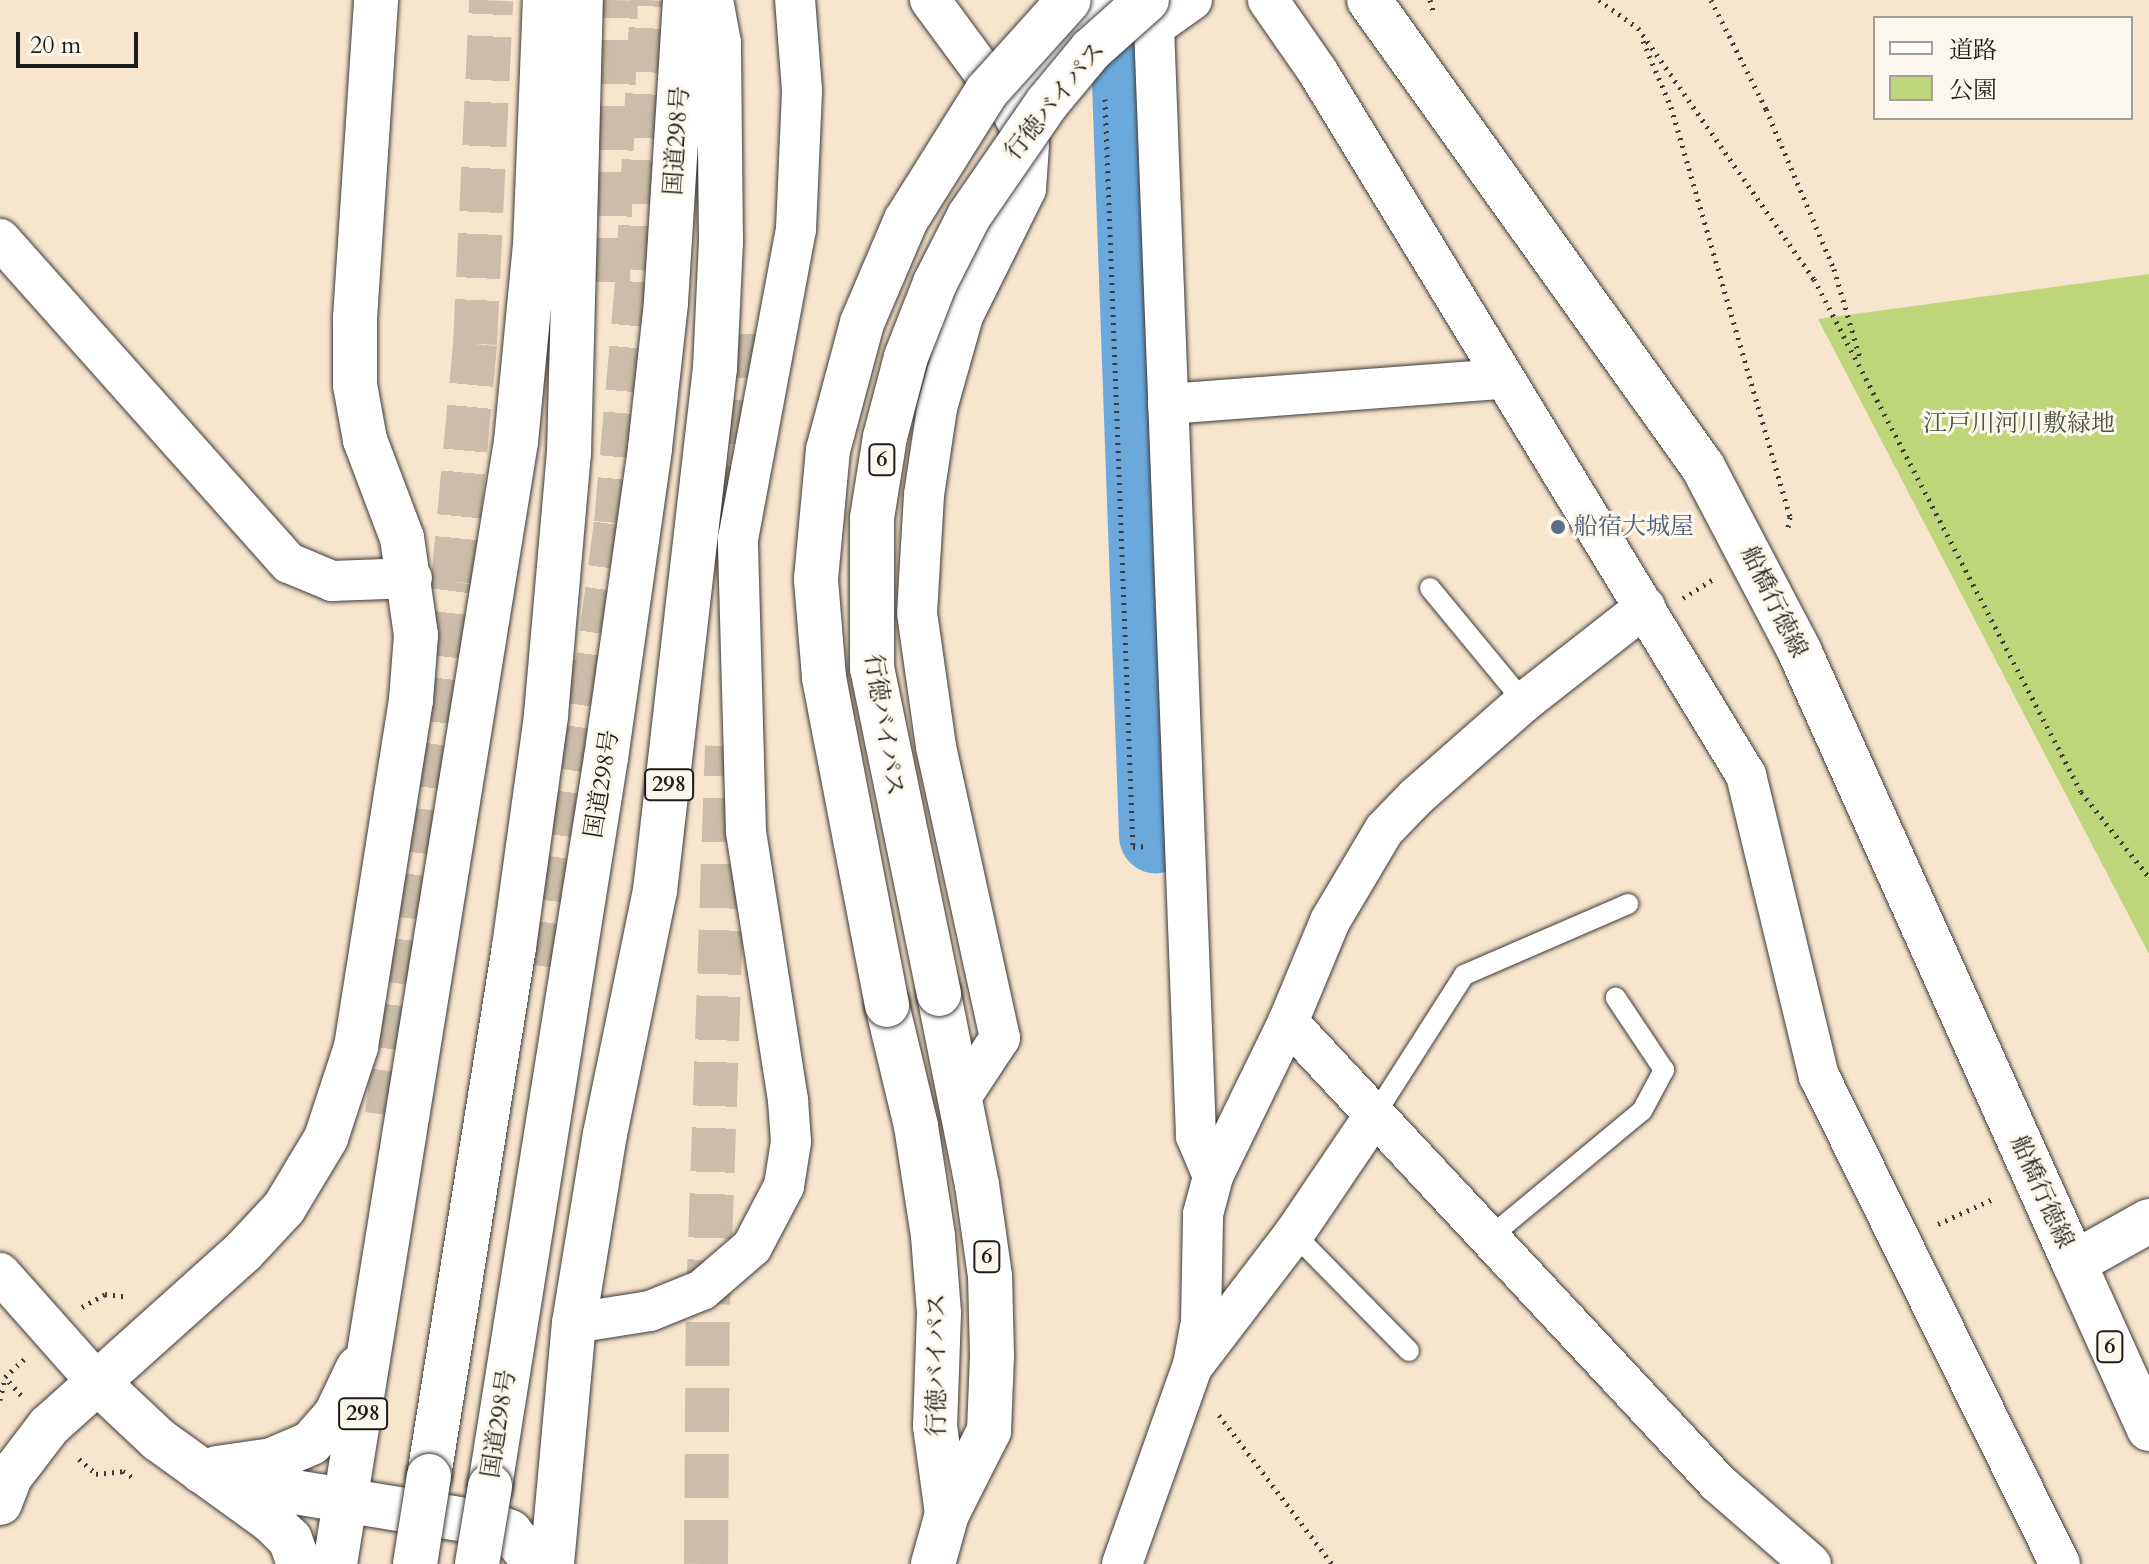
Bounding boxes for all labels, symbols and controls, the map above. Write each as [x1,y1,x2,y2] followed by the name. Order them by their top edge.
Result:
[20,16,142,66] scale bar
[1873,16,2133,120] legend
[30,29,81,62] text: 20 m
[1949,34,1997,67] text: 道路
[998,36,1112,166] street label: 行徳バイパス
[1949,74,1997,107] text: 公園
[659,86,695,196] street label: 国道298号
[1923,410,2115,438] park label: 江戸川河川敷緑地
[868,442,896,478] road number: 6
[1574,513,1694,541] place label: 船宿大城屋
[1549,518,1567,536] marker: 船宿大城屋
[1735,542,1813,662] street label: 船橋行徳線
[859,652,909,798] street label: 行徳バイパス
[579,728,625,840] street label: 国道298号
[643,767,695,803] road number: 298
[2004,1131,2080,1253] street label: 船橋行徳線
[973,1239,1001,1275] road number: 6
[923,1293,951,1437] street label: 行徳バイパス
[2096,1329,2124,1365] road number: 6
[476,1368,522,1480] street label: 国道298号
[337,1396,389,1432] road number: 298

